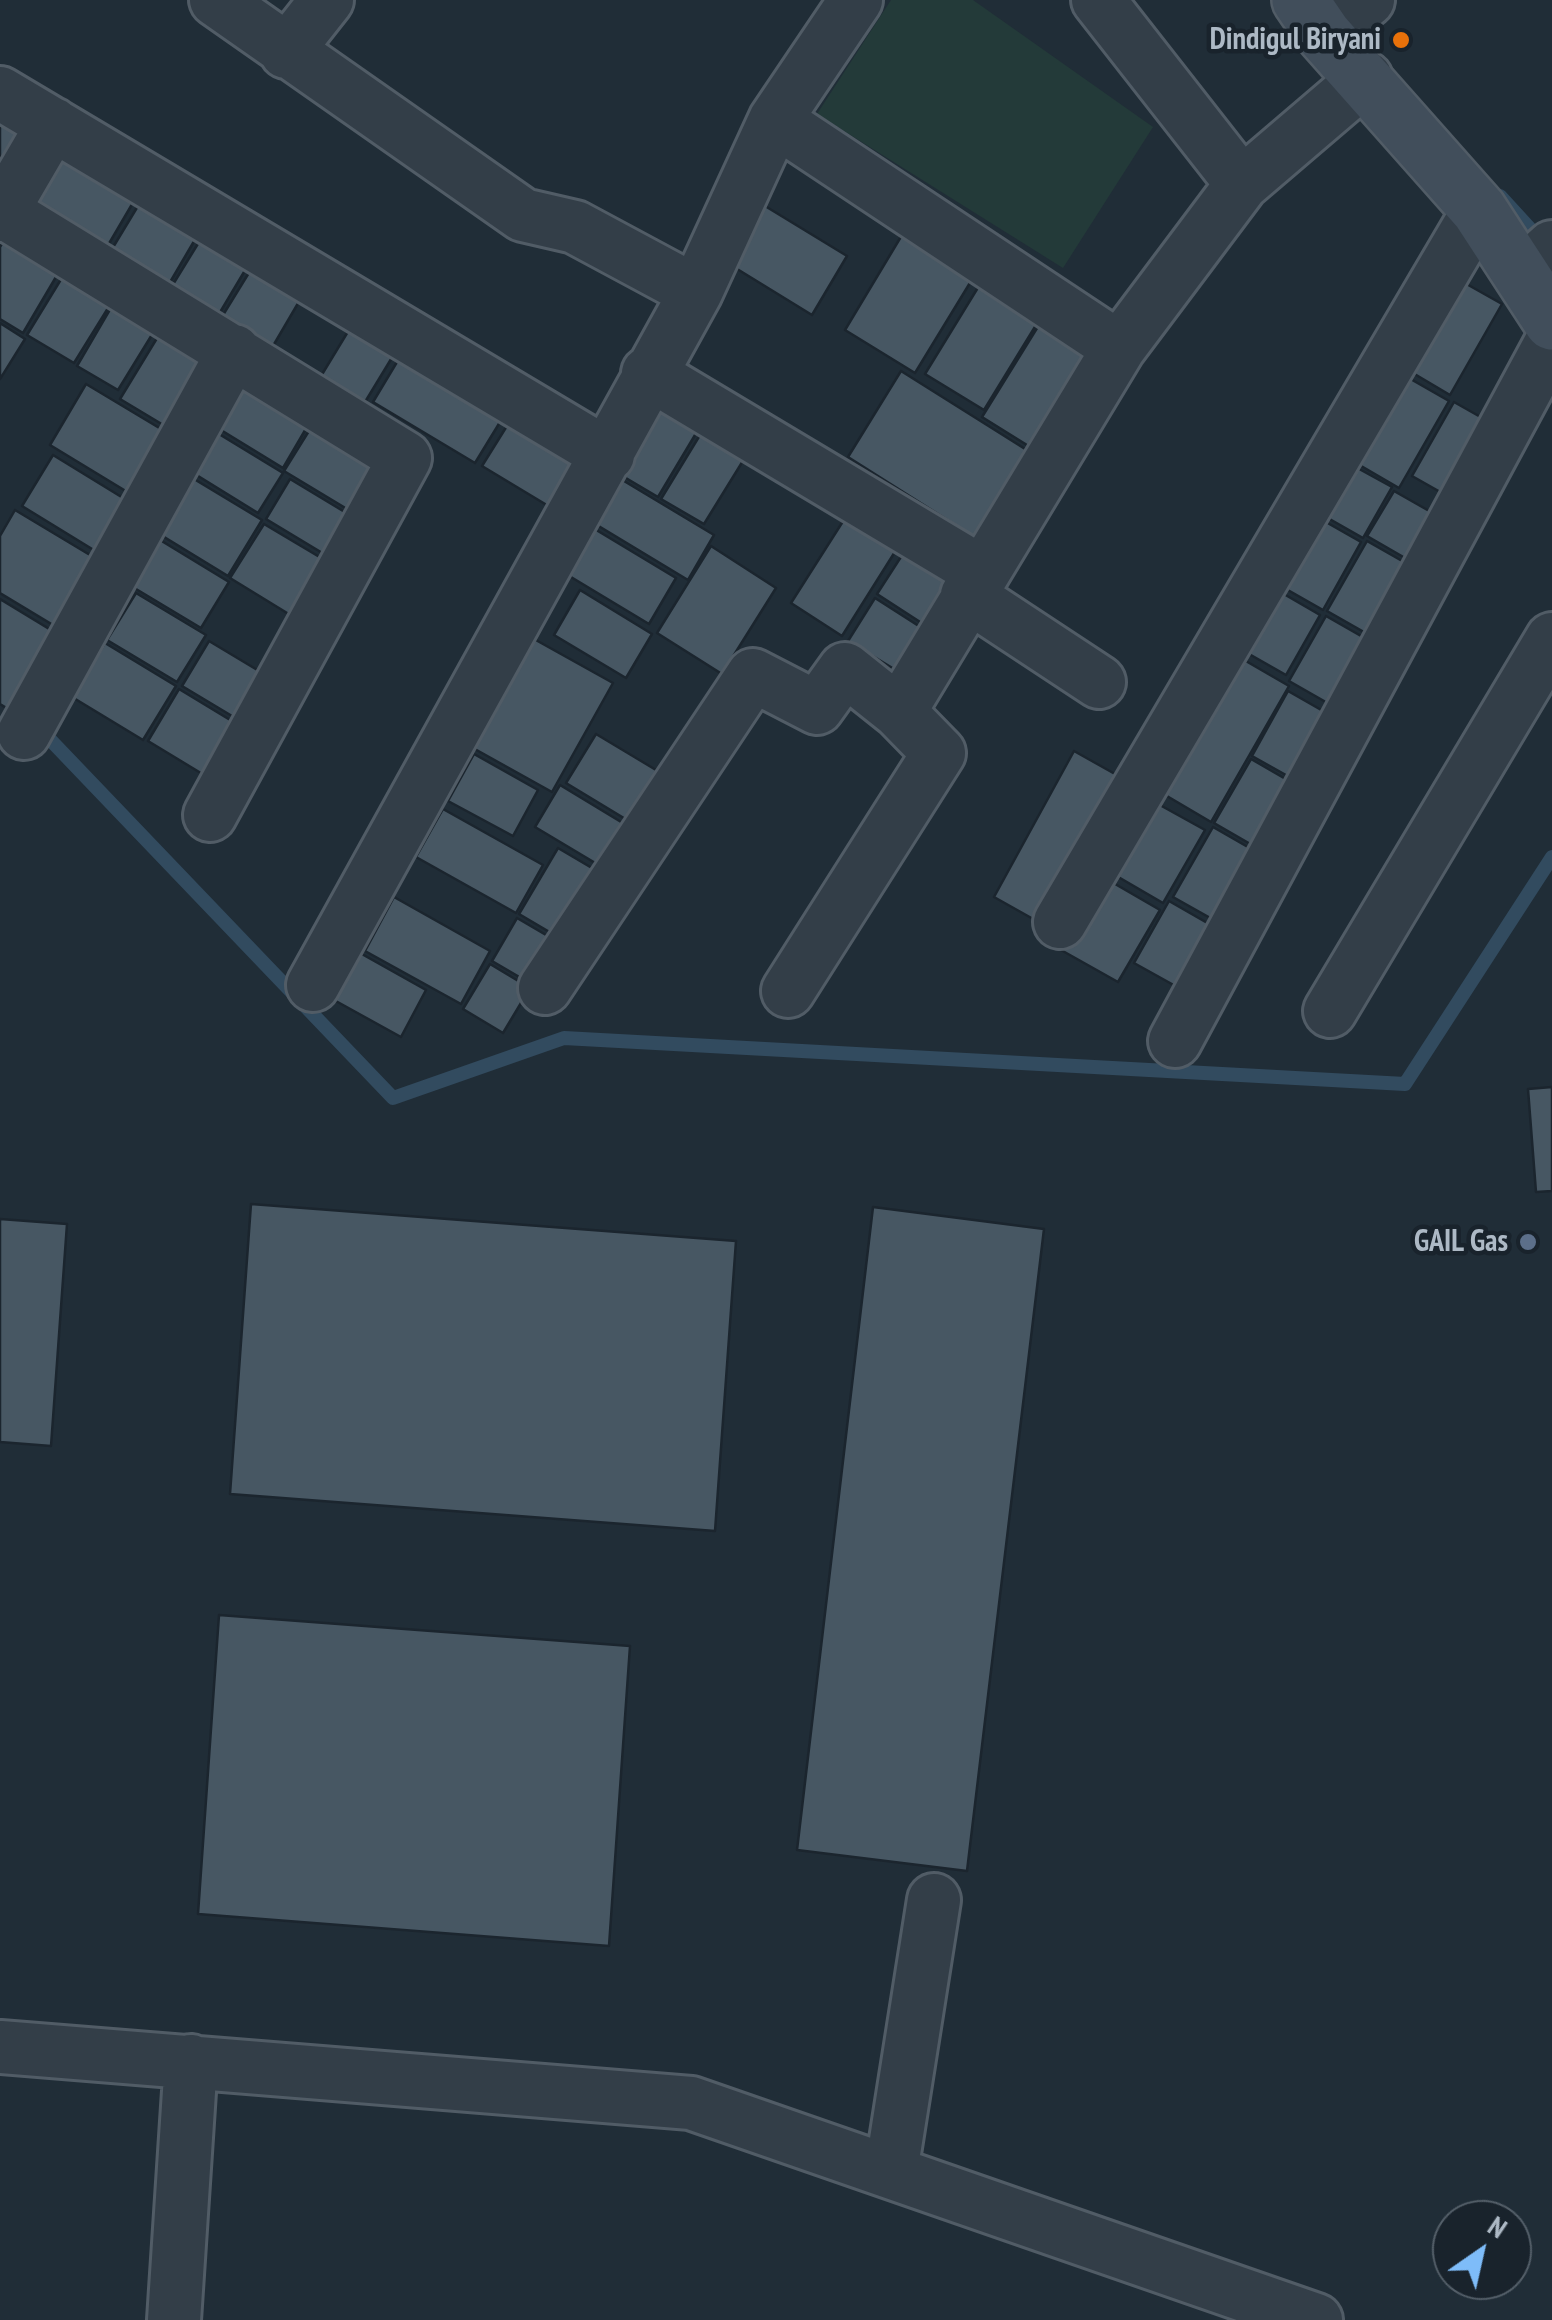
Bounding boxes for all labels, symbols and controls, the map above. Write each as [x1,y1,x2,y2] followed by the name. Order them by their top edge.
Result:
[1210,22,1381,58] place label: Dindigul Biryani
[1390,29,1412,51] marker: Dindigul Biryani
[1414,1224,1508,1260] place label: GAIL Gas
[1517,1231,1539,1253] marker: GAIL Gas
[1432,2200,1532,2300] north arrow
[1481,2207,1515,2246] text: N

